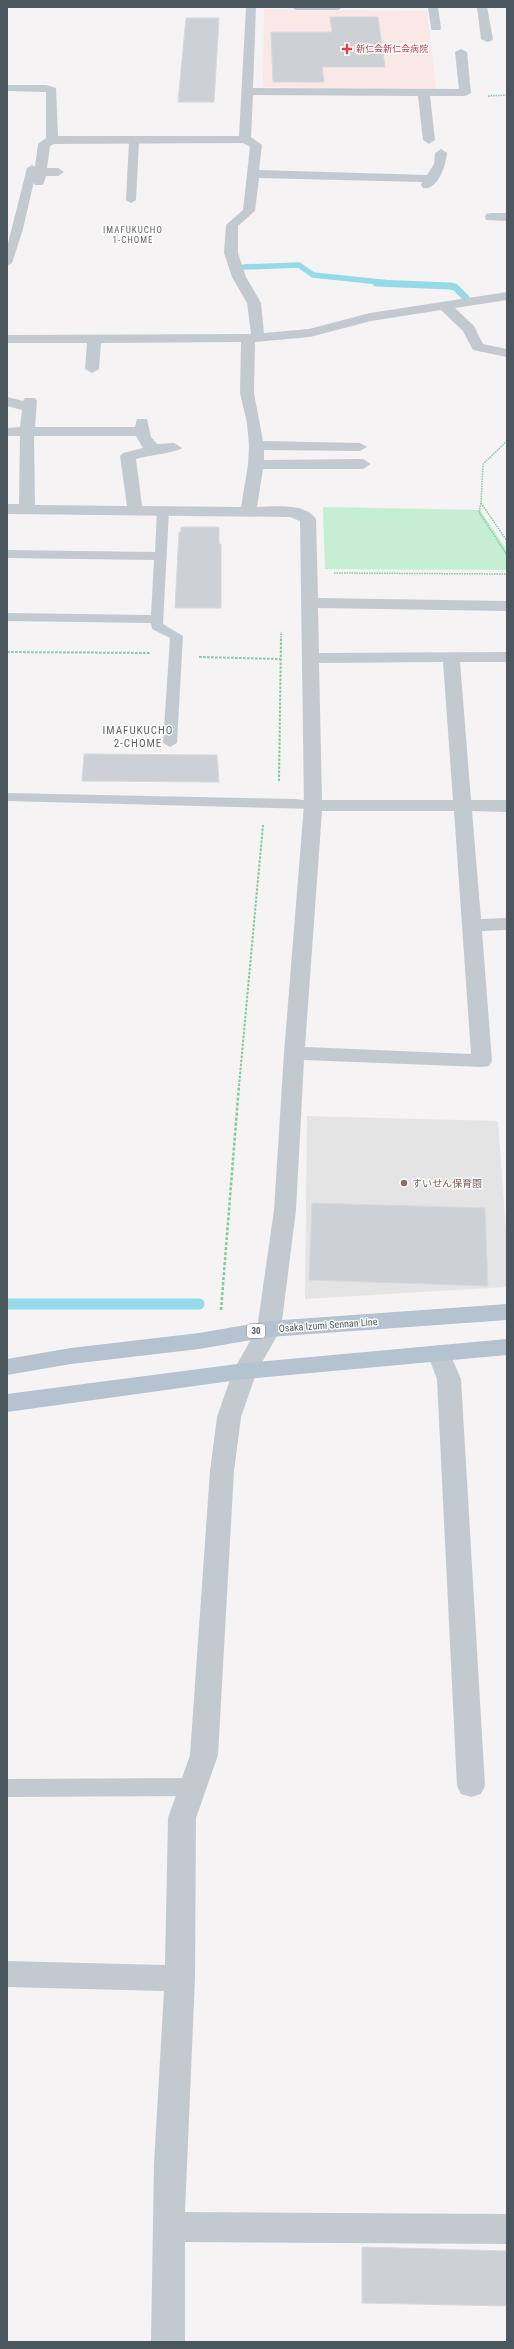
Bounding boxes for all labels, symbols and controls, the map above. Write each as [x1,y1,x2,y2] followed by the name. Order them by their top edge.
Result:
[341,43,353,55] marker: 新仁会新仁会病院
[356,44,428,54] place label: 新仁会新仁会病院
[103,225,163,245] district label: IMAFUKUCHO 1-CHOME
[103,724,173,750] district label: IMAFUKUCHO 2-CHOME
[399,1178,409,1188] marker: すいせん保育園
[412,1178,482,1189] place label: すいせん保育園
[278,1316,378,1334] street label: Osaka Izumi Sennan Line
[247,1324,265,1338] road number: 30

